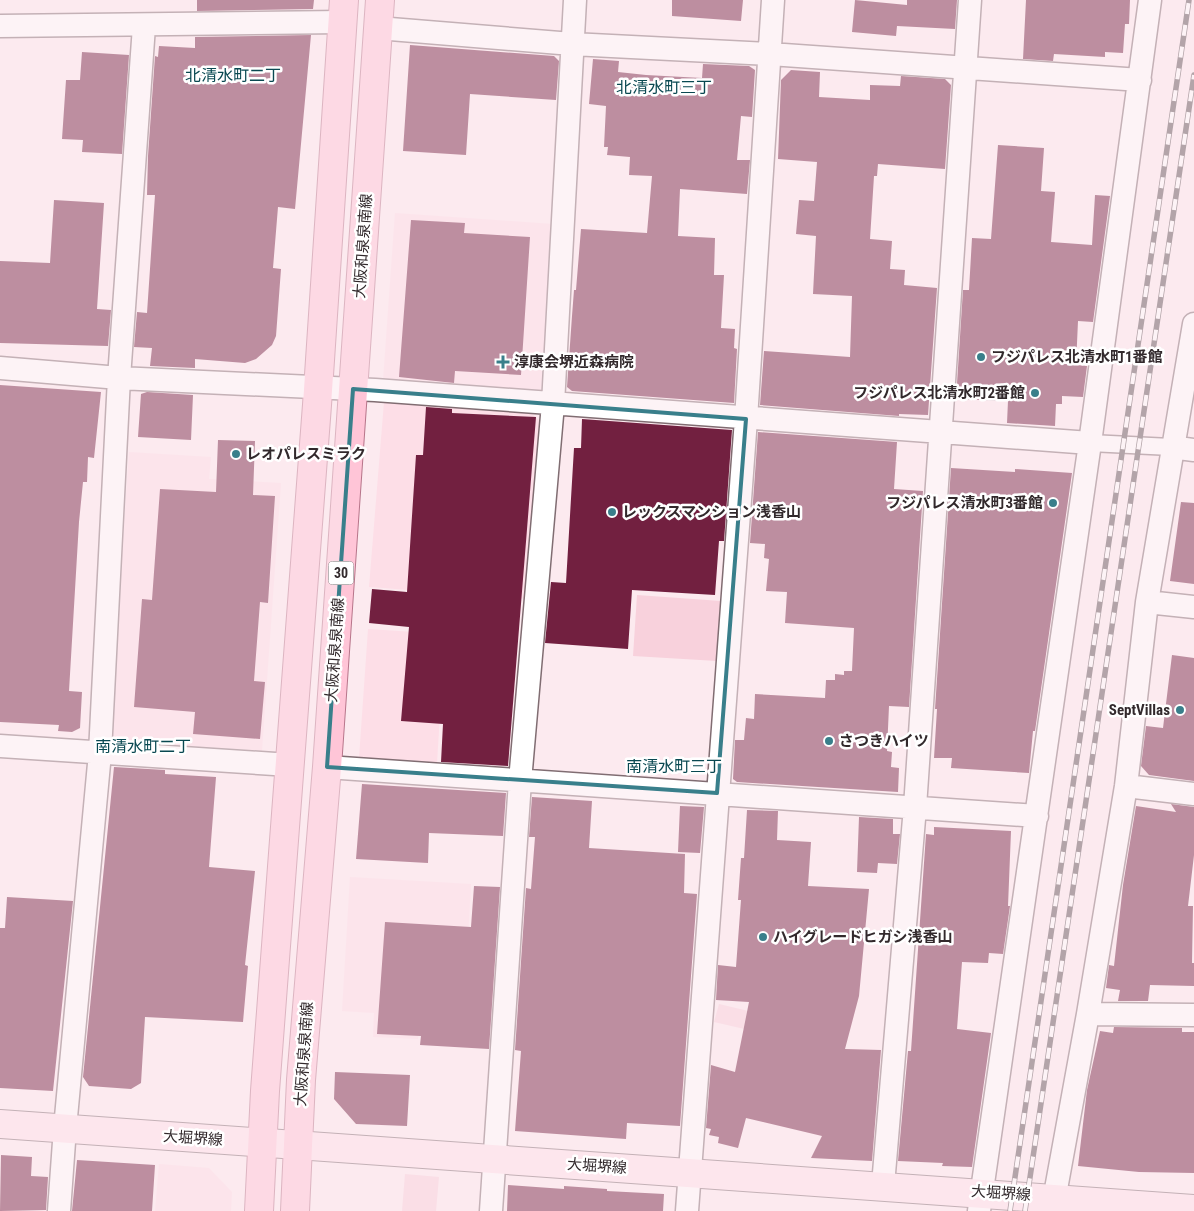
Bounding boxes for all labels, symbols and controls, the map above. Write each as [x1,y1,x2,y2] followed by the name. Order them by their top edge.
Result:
[185,66,281,85] district label: 北清水町二丁
[616,78,712,97] district label: 北清水町三丁
[350,193,376,299] street label: 大阪和泉泉南線
[991,348,1163,366] place label: フジパレス北清水町1番館
[975,351,987,363] marker: フジパレス北清水町1番館
[514,353,634,371] place label: 淳康会堺近森病院
[496,355,510,369] marker: 淳康会堺近森病院
[853,384,1025,402] place label: フジパレス北清水町2番館
[1029,387,1041,399] marker: フジパレス北清水町2番館
[246,445,366,463] place label: レオパレスミラク
[230,448,242,460] marker: レオパレスミラク
[886,494,1043,512] place label: フジパレス清水町3番館
[1047,497,1059,509] marker: フジパレス清水町3番館
[622,503,801,521] place label: レックスマンション浅香山
[606,506,618,518] marker: レックスマンション浅香山
[328,562,354,584] road number: 30
[322,597,348,703] street label: 大阪和泉泉南線
[1109,701,1170,719] place label: SeptVillas
[1174,704,1186,716] marker: SeptVillas
[839,732,929,750] place label: さつきハイツ
[823,735,835,747] marker: さつきハイツ
[95,737,191,756] district label: 南清水町二丁
[626,757,722,776] district label: 南清水町三丁
[773,928,952,946] place label: ハイグレードヒガシ浅香山
[757,931,769,943] marker: ハイグレードヒガシ浅香山
[291,1001,317,1107] street label: 大阪和泉泉南線
[162,1127,224,1149] street label: 大堀堺線
[566,1155,628,1177] street label: 大堀堺線
[970,1182,1032,1204] street label: 大堀堺線

